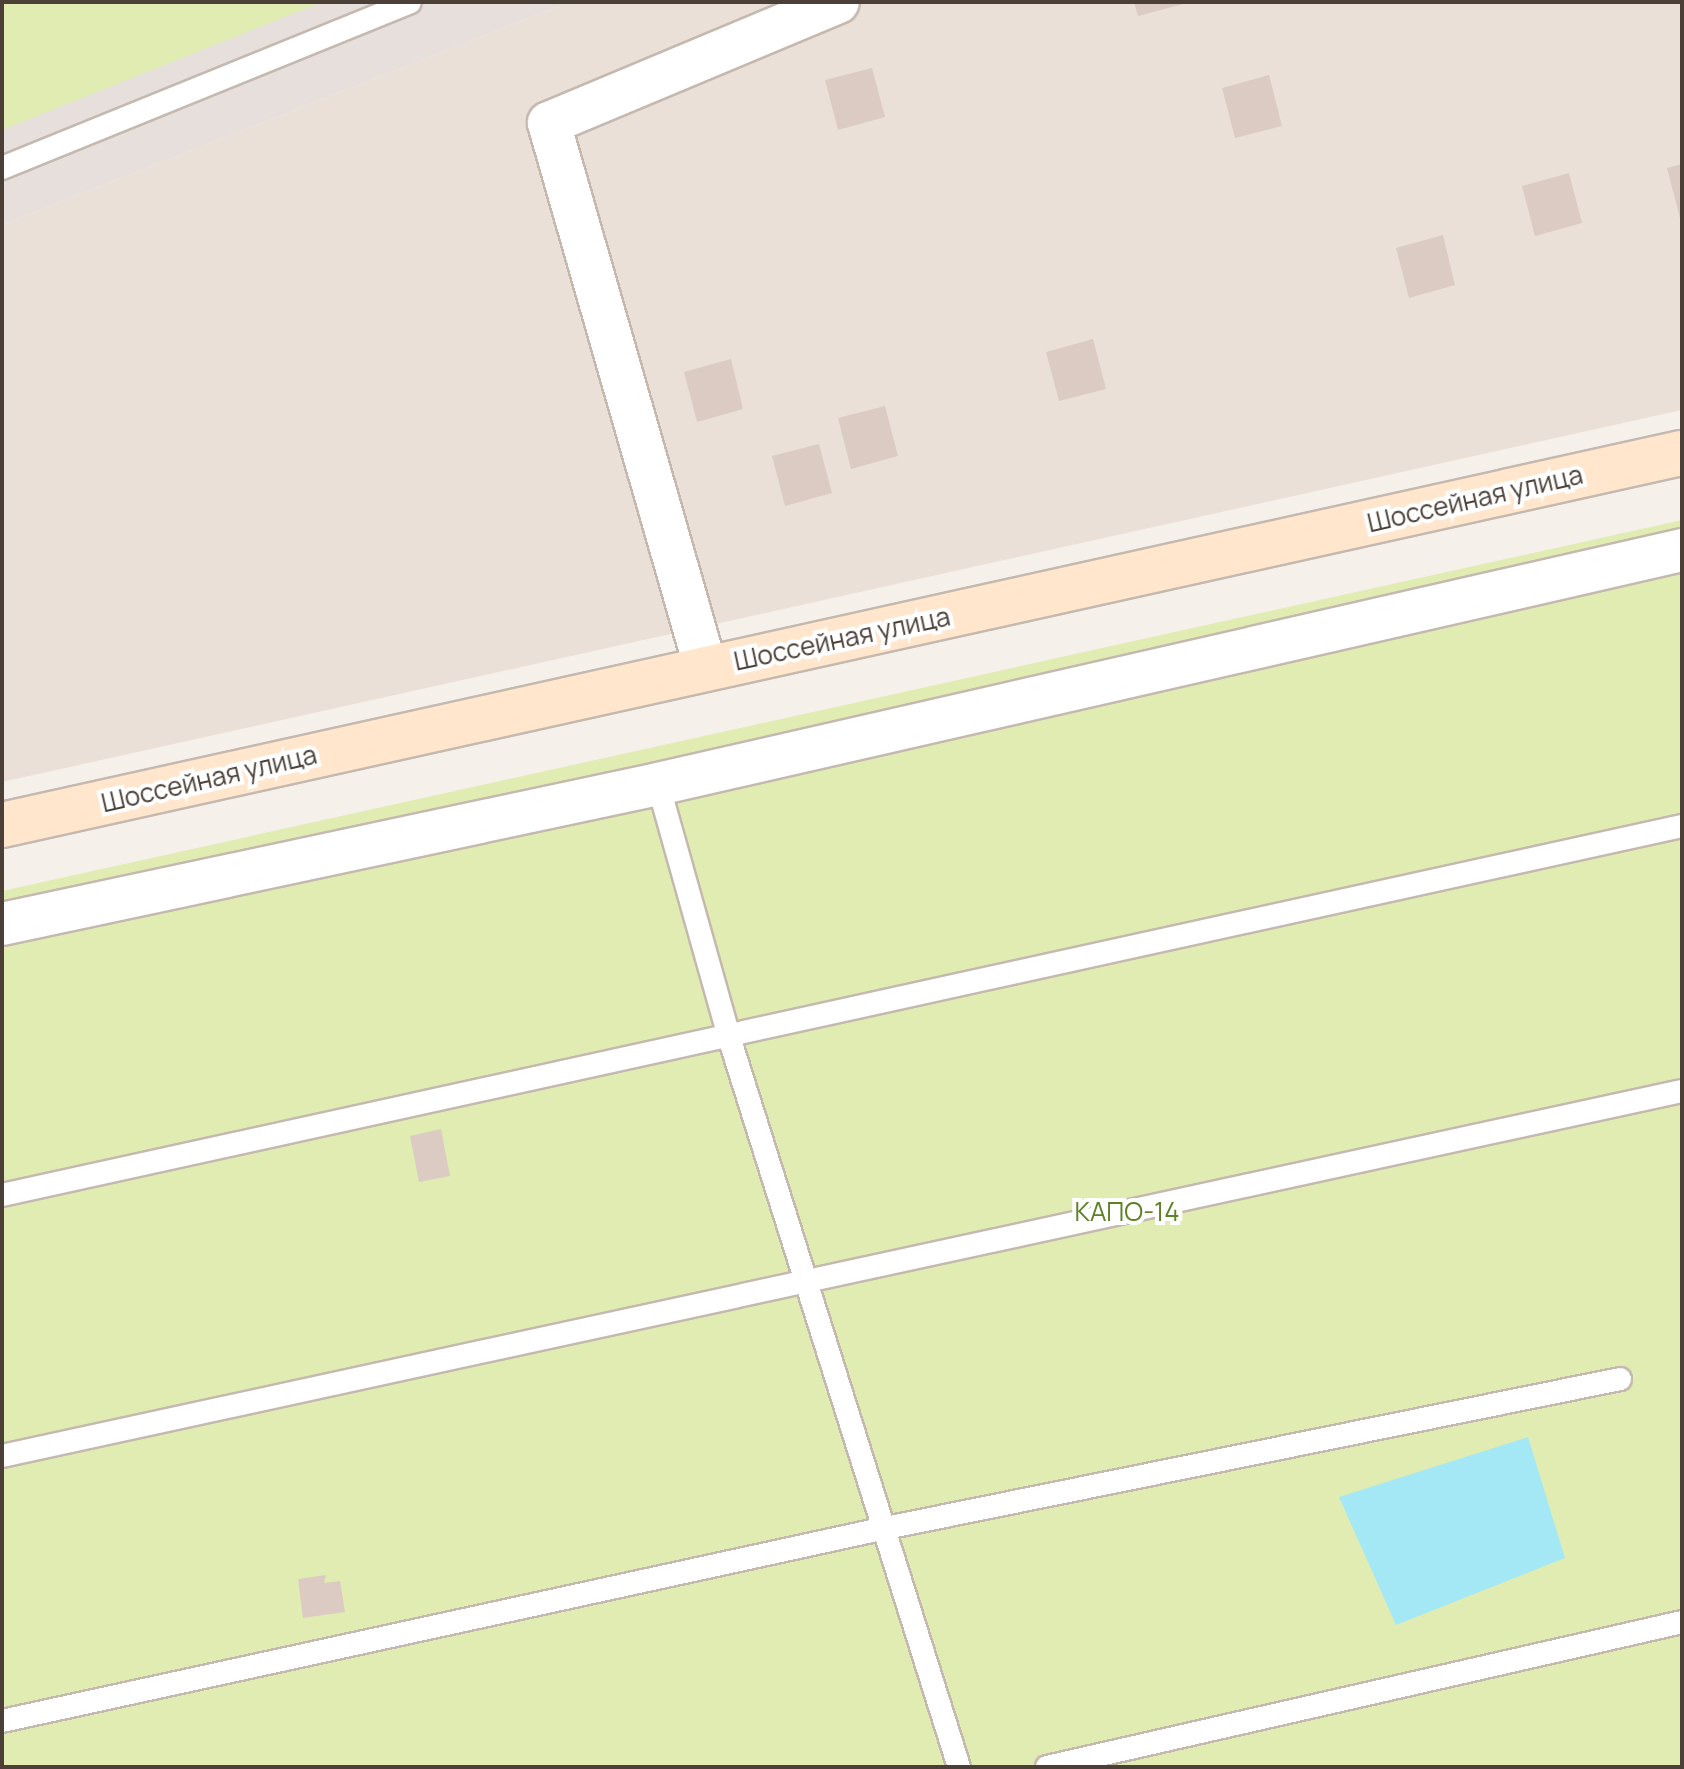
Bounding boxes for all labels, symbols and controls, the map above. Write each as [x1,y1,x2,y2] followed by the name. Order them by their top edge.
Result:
[1364,459,1586,539] street label: Шоссейная улица
[731,601,953,677] street label: Шоссейная улица
[98,739,320,819] street label: Шоссейная улица
[1074,1196,1180,1228] park label: КАПО-14

